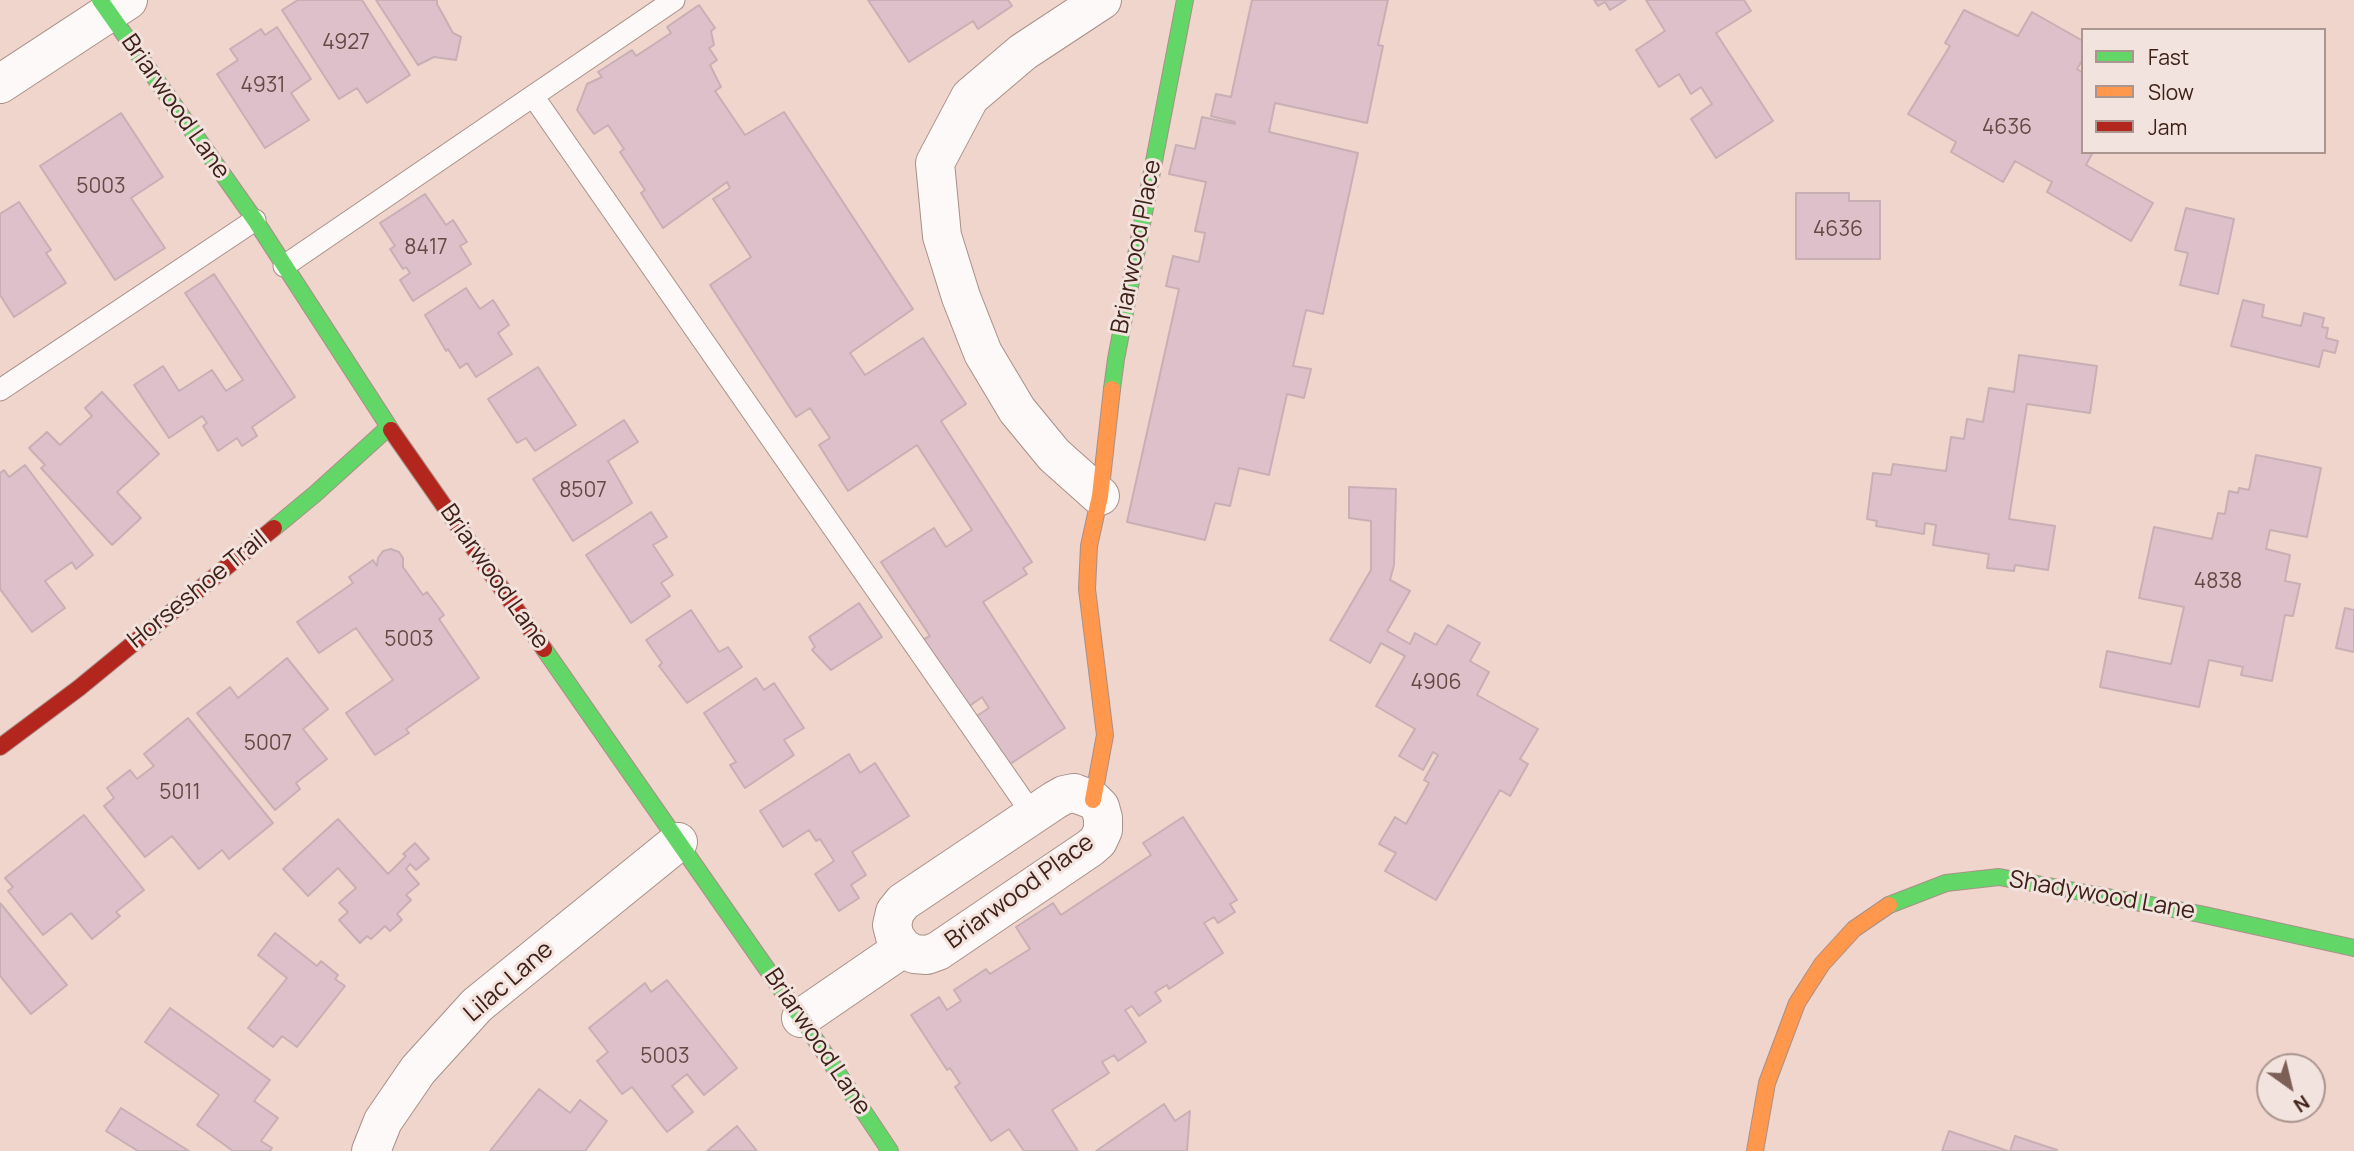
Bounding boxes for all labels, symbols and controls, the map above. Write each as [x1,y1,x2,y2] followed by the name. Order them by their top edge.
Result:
[2081,28,2326,154] legend
[114,29,236,185] street label: Briarwood Lane
[322,30,370,56] house number: 4927
[2148,43,2189,71] text: Fast
[240,73,286,99] house number: 4931
[2148,78,2194,106] text: Slow
[2148,113,2187,141] text: Jam
[1982,115,2032,141] house number: 4636
[1106,158,1168,336] street label: Briarwood Place
[76,174,126,200] house number: 5003
[1813,217,1863,243] house number: 4636
[404,235,448,261] house number: 8417
[559,478,607,504] house number: 8507
[433,499,555,655] street label: Briarwood Lane
[122,525,274,655] street label: Horseshoe Trail
[2194,569,2242,595] house number: 4838
[384,627,434,653] house number: 5003
[1410,670,1462,696] house number: 4906
[244,731,292,757] house number: 5007
[159,780,201,806] house number: 5011
[940,828,1100,956] street label: Briarwood Place
[2007,865,2197,927] street label: Shadywood Lane
[459,935,559,1029] street label: Lilac Lane
[758,963,876,1121] street label: Briarwood Lane
[640,1044,690,1070] house number: 5003
[2256,1053,2326,1123] north arrow
[2289,1089,2315,1118] text: N

